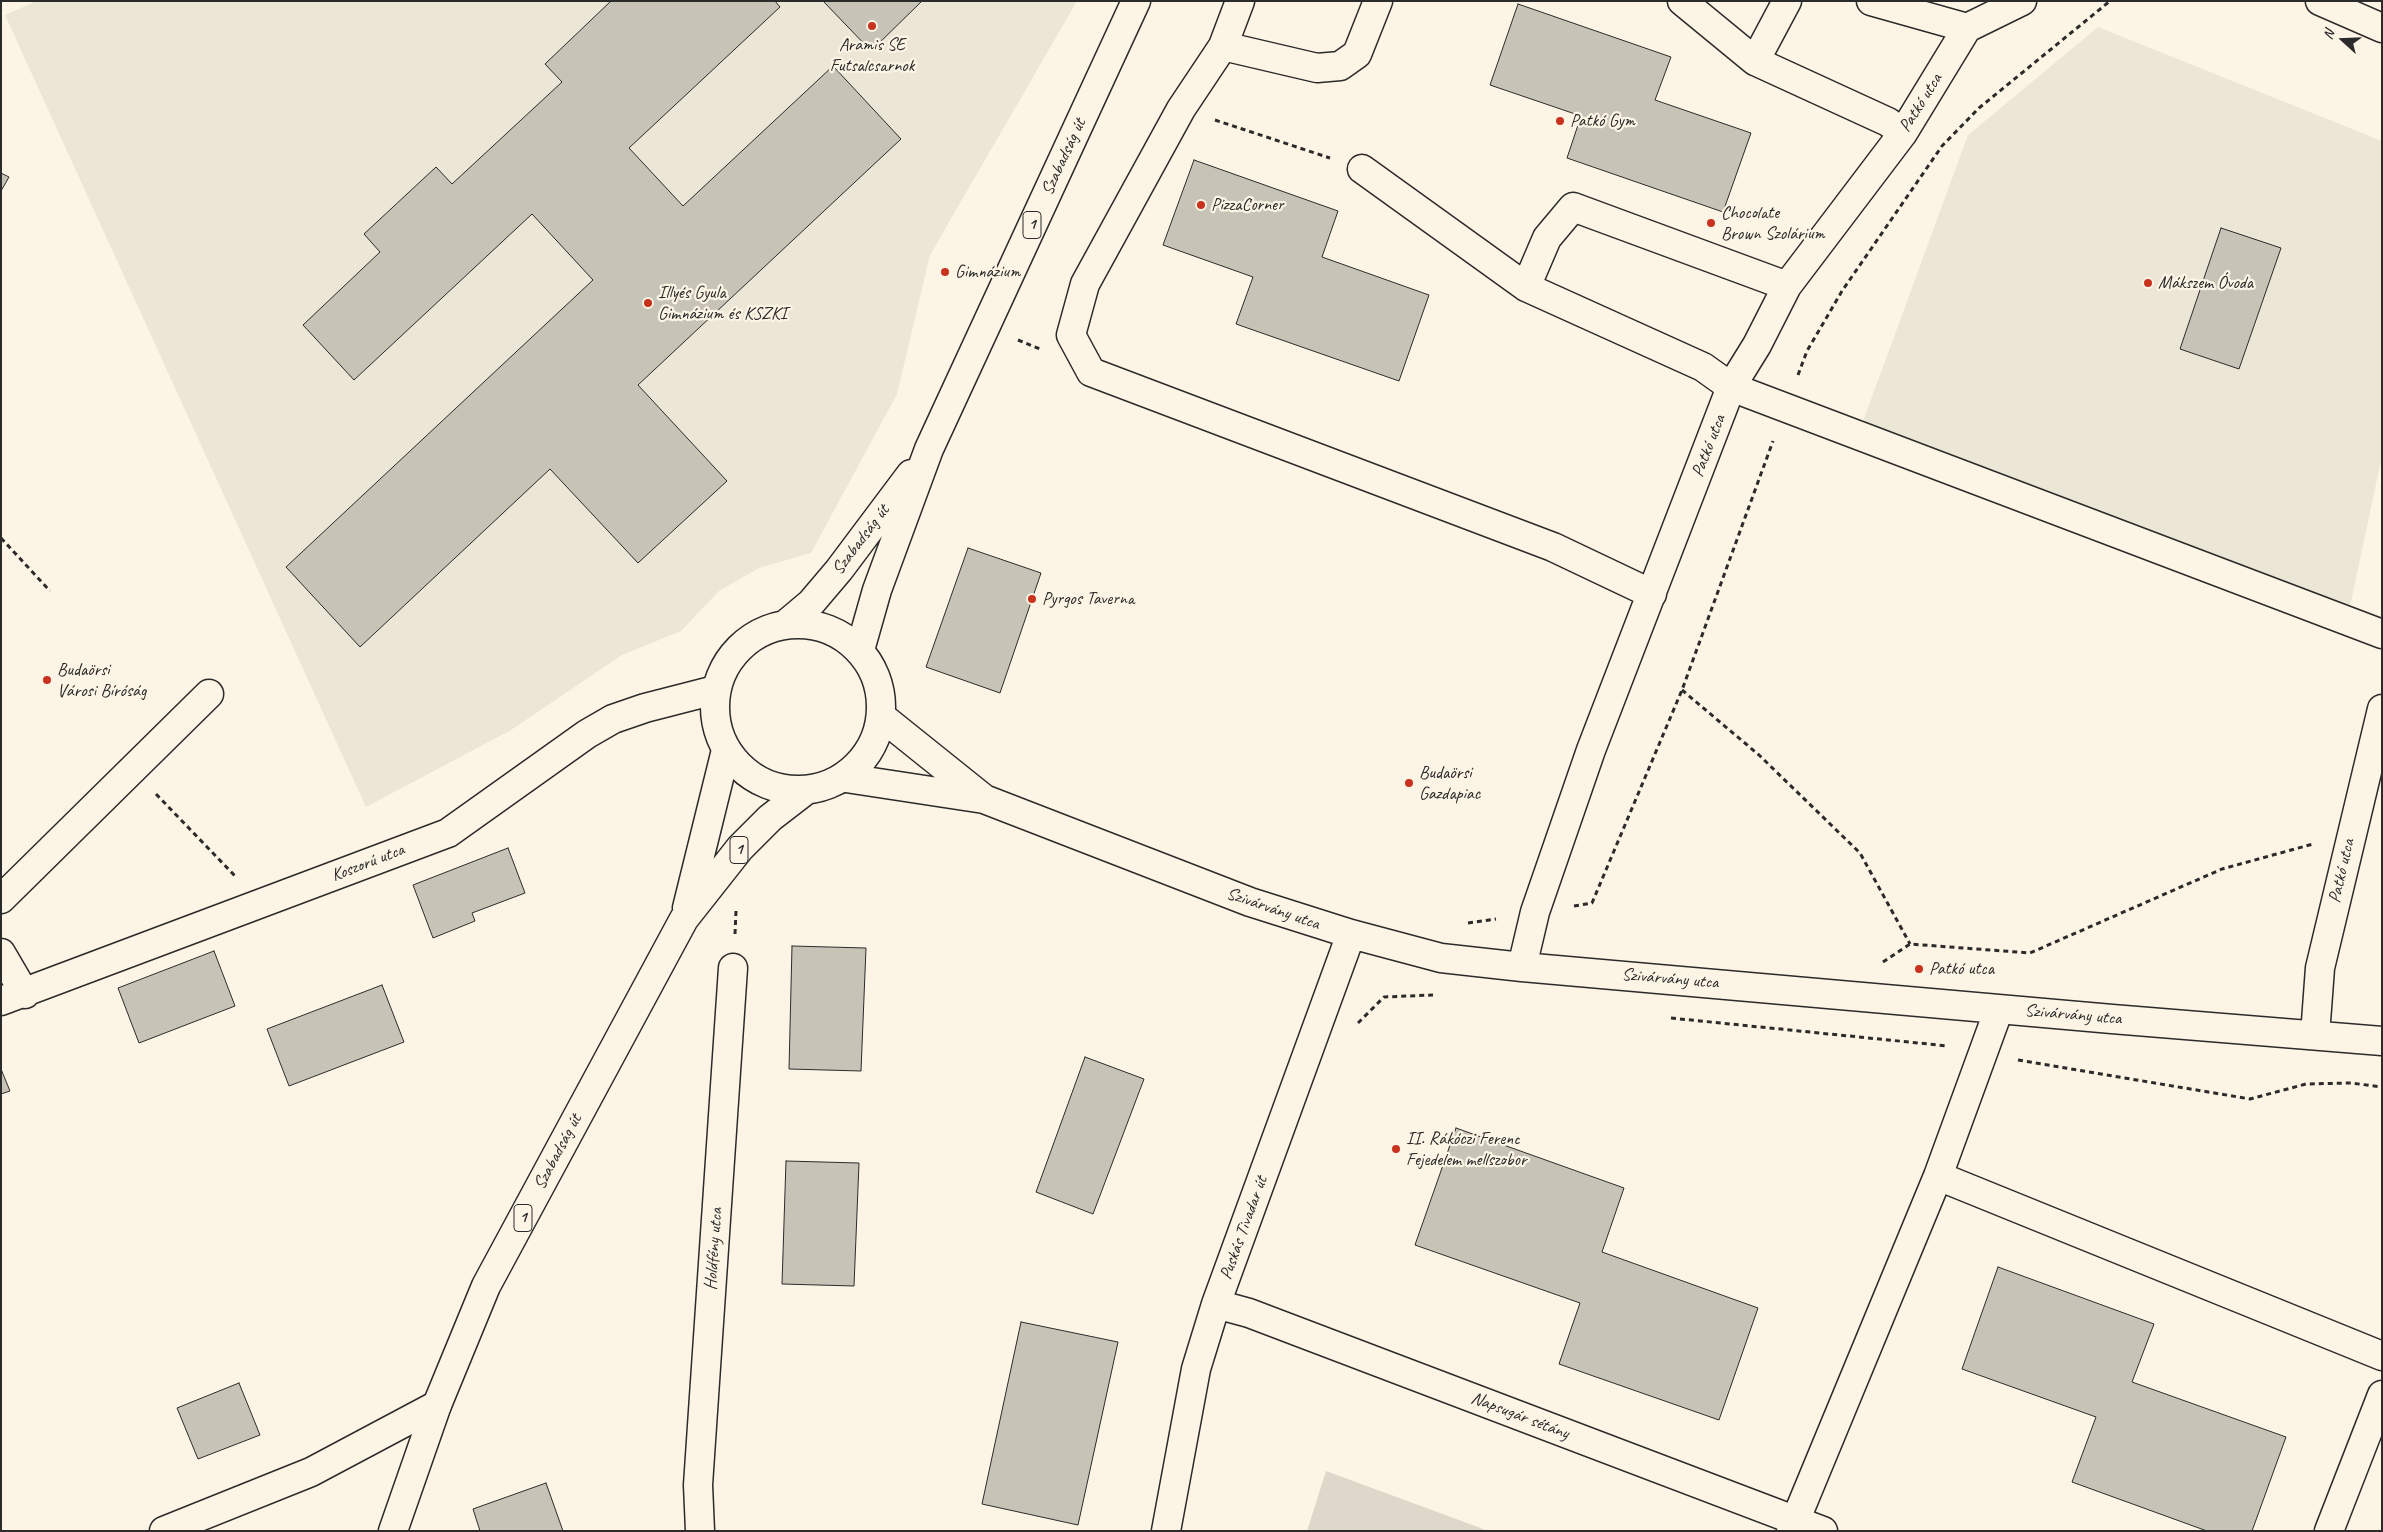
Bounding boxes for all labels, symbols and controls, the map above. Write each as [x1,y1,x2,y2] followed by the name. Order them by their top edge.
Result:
[2318,15,2368,65] north arrow
[866,20,878,32] marker: Aramis SE Futsalcsarnok
[2319,28,2338,42] text: N
[830,34,914,76] place label: Aramis SE Futsalcsarnok
[1895,70,1947,136] street label: Patkó utca
[1570,110,1635,132] place label: Patkó Gym
[1037,115,1091,199] street label: Szabadság út
[1554,115,1566,127] marker: Patkó Gym
[1211,194,1283,216] place label: PizzaCorner
[1195,199,1207,211] marker: PizzaCorner
[1721,202,1825,244] place label: Chocolate Brown Szolárium
[1023,212,1041,238] road number: 1
[1705,217,1717,229] marker: Chocolate Brown Szolárium
[955,261,1020,283] place label: Gimnázium
[939,266,951,278] marker: Gimnázium
[2158,272,2253,294] place label: Mákszem Óvoda
[2142,277,2154,289] marker: Mákszem Óvoda
[658,282,787,324] place label: Illyés Gyula Gimnázium és KSZKI
[642,297,654,309] marker: Illyés Gyula Gimnázium és KSZKI
[1687,412,1731,480] street label: Patkó utca
[828,501,894,579] street label: Szabadság út
[1042,588,1134,610] place label: Pyrgos Taverna
[1026,593,1038,605] marker: Pyrgos Taverna
[57,659,146,702] place label: Budaörsi Városi Bíróság
[41,674,53,686] marker: Budaörsi Városi Bíróság
[1419,762,1480,804] place label: Budaörsi Gazdapiac
[1403,777,1415,789] marker: Budaörsi Gazdapiac
[730,836,748,864] road number: 1
[2324,837,2360,905] street label: Patkó utca
[329,839,407,887] street label: Koszorú utca
[1224,883,1322,935] street label: Szivárvány utca
[1929,958,1994,980] place label: Patkó utca
[1913,963,1925,975] marker: Patkó utca
[1621,964,1719,994] street label: Szivárvány utca
[2024,1000,2122,1030] street label: Szivárvány utca
[529,1111,587,1193] street label: Szabadság út
[1406,1128,1526,1170] place label: II. Rákóczi Ferenc Fejedelem mellszobor
[1390,1143,1402,1155] marker: II. Rákóczi Ferenc Fejedelem mellszobor
[1215,1173,1273,1283] street label: Puskás Tivadar út
[514,1204,532,1232] road number: 1
[700,1207,728,1291] street label: Holdfény utca
[1468,1387,1572,1445] street label: Napsugár sétány

